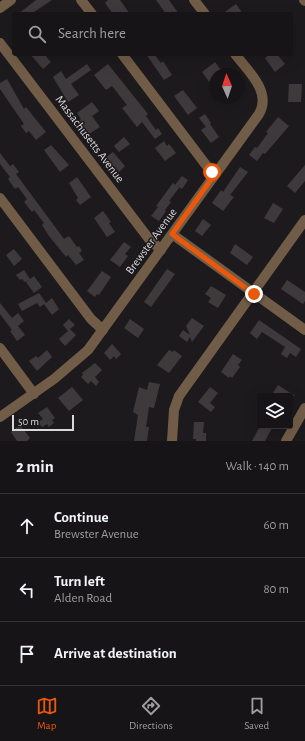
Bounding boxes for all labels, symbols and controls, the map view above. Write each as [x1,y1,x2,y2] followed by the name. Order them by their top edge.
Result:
[12,12,293,56] search box
[26,23,48,45] icon: search
[58,26,126,41] text: Search here
[209,68,245,104] north arrow
[54,93,126,185] street label: Massachusetts Avenue
[203,163,221,181] route start
[123,206,179,276] street label: Brewster Avenue
[245,285,263,303] route end
[257,393,293,429] map controls
[257,393,293,429] button: layers
[12,413,74,432] scale bar
[18,416,39,427] text: 50 m
[16,458,54,475] text: 2 min
[226,460,289,473] text: Walk · 140 m
[54,510,109,525] text: Continue
[16,515,38,537] icon: ahead
[263,519,289,532] text: 60 m
[54,528,139,541] text: Brewster Avenue
[54,574,105,589] text: Turn left
[16,579,38,601] icon: left
[263,583,289,596] text: 80 m
[54,592,112,605] text: Alden Road
[16,643,38,665] icon: arrive
[54,646,177,661] text: Arrive at destination
[36,695,58,732] tab: Map
[129,695,173,732] tab: Directions
[244,695,269,732] tab: Saved

